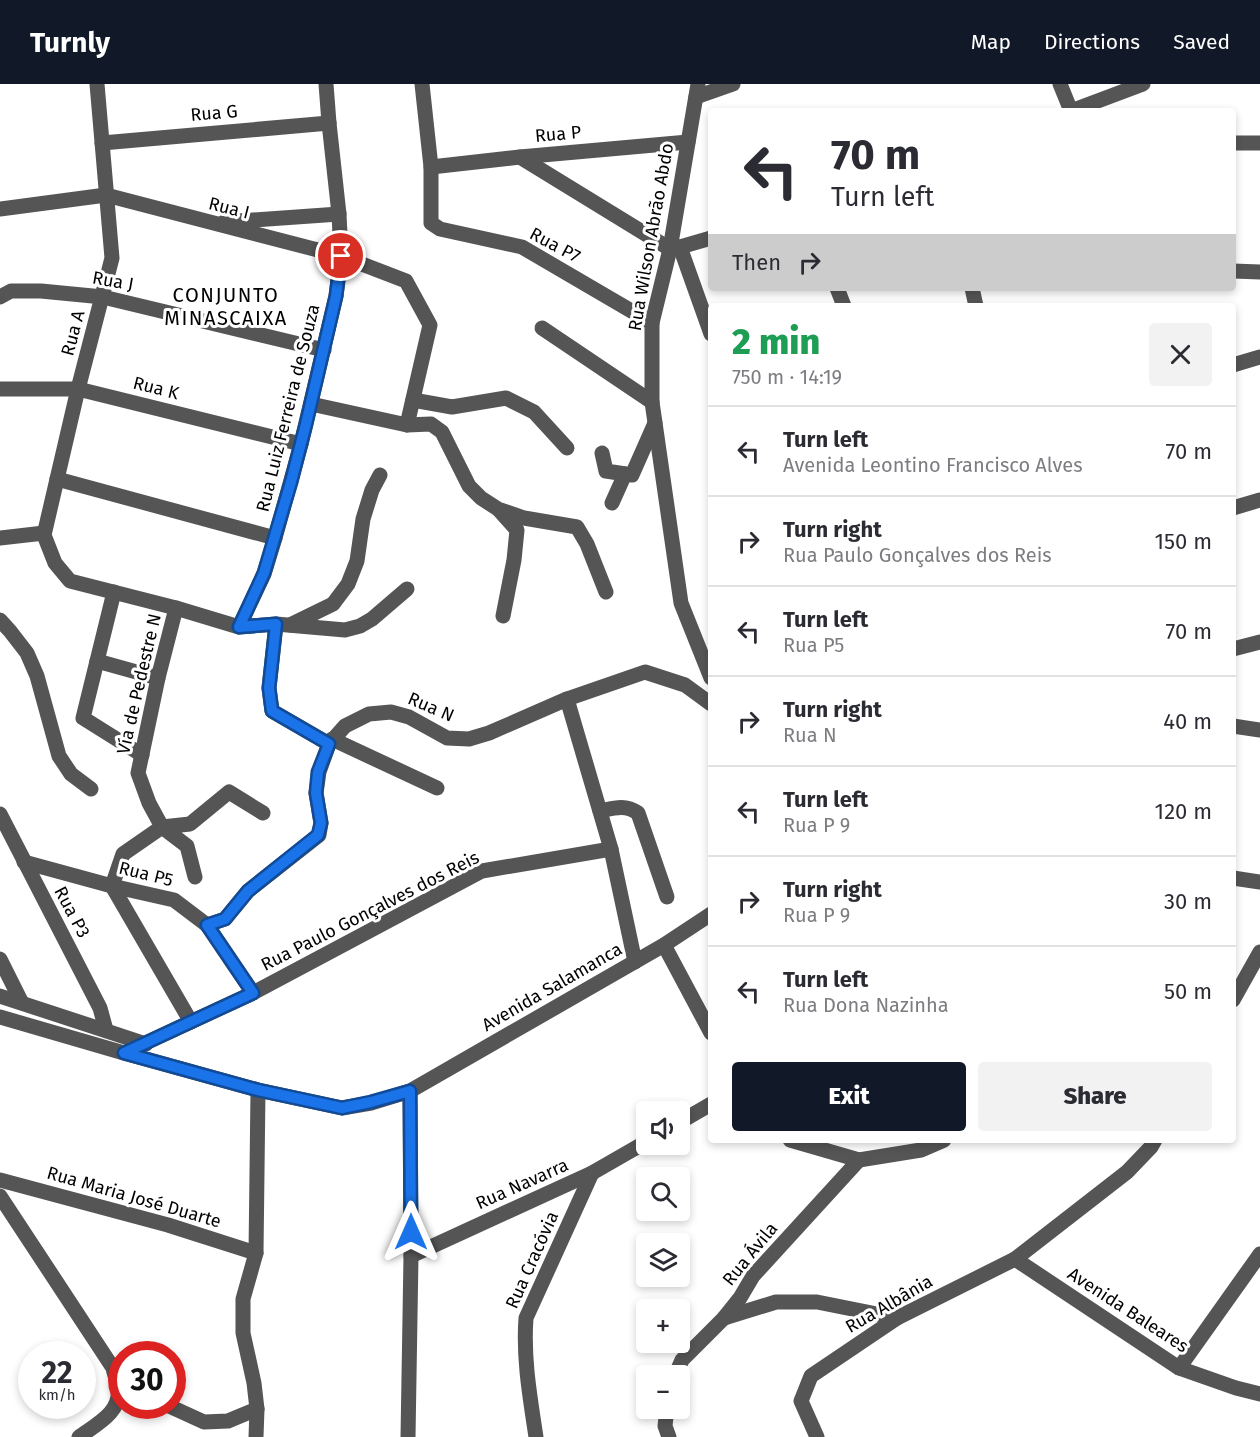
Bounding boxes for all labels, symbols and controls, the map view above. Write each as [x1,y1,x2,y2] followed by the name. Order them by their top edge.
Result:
[30,26,110,59] text: Turnly
[971,29,1011,55] text: Map
[1044,29,1140,55] text: Directions
[1173,29,1230,55] text: Saved
[189,100,239,126] street label: Rua G
[534,121,582,147] street label: Rua P
[831,130,920,180] text: 70 m
[732,132,810,210] icon: left
[624,142,678,332] street label: Rua Wilson Abrão Abdo
[831,181,934,213] text: Turn left
[206,192,252,224] street label: Rua I
[526,223,584,267] street label: Rua P7
[315,230,366,281] pin
[324,239,357,272] icon: arrive
[793,246,826,279] icon: right
[732,249,781,276] text: Then
[91,267,135,295] street label: Rua J
[164,283,288,330] district label: CONJUNTO MINASCAIXA
[252,302,324,514] street label: Rua Luiz Ferreira de Souza
[56,307,90,358] street label: Rua A
[732,320,820,364] text: 2 min
[1149,323,1212,386] button: close
[732,365,842,389] text: 750 m · 14:19
[131,372,182,404] street label: Rua K
[783,426,868,453] text: Turn left
[732,435,765,468] icon: left
[1166,438,1212,465] text: 70 m
[783,453,1082,477] text: Avenida Leontino Francisco Alves
[783,516,882,543] text: Turn right
[732,525,765,558] icon: right
[1154,528,1212,555] text: 150 m
[783,543,1052,567] text: Rua Paulo Gonçalves dos Reis
[783,606,868,633] text: Turn left
[112,612,166,756] street label: Vía de Pedestre N
[732,615,765,648] icon: left
[1166,618,1212,645] text: 70 m
[783,633,844,657] text: Rua P5
[405,687,457,727] street label: Rua N
[783,696,882,723] text: Turn right
[732,705,765,738] icon: right
[1163,708,1212,735] text: 40 m
[783,723,837,747] text: Rua N
[783,786,868,813] text: Turn left
[732,795,765,828] icon: left
[1155,798,1212,825] text: 120 m
[783,813,850,837] text: Rua P 9
[257,846,483,976] street label: Rua Paulo Gonçalves dos Reis
[117,857,175,891] street label: Rua P5
[783,876,882,903] text: Turn right
[49,883,95,941] street label: Rua P3
[732,885,765,918] icon: right
[1164,888,1212,915] text: 30 m
[783,903,850,927] text: Rua P 9
[478,938,626,1036] street label: Avenida Salamanca
[783,966,868,993] text: Turn left
[732,975,765,1008] icon: left
[1164,978,1212,1005] text: 50 m
[783,993,949,1017] text: Rua Dona Nazinha
[732,1062,966,1131] button: Exit
[978,1062,1212,1131] button: Share
[636,1101,690,1419] map controls
[636,1101,690,1155] button: sound
[472,1154,572,1214] street label: Rua Navarra
[44,1162,224,1232] street label: Rua Maria José Duarte
[636,1167,690,1221] button: search
[379,1200,443,1264] position arrow
[501,1208,563,1312] street label: Rua Cracóvia
[717,1217,782,1290] street label: Rua Ávila
[636,1233,690,1287] button: layers
[1063,1263,1193,1357] street label: Avenida Baleares
[841,1270,937,1338] street label: Rua Albânia
[636,1299,690,1353] button: +
[108,1341,186,1419] speed limit sign: 30
[41,1355,73,1391] text: 22
[636,1365,690,1419] button: −
[38,1386,76,1404] text: km/h

